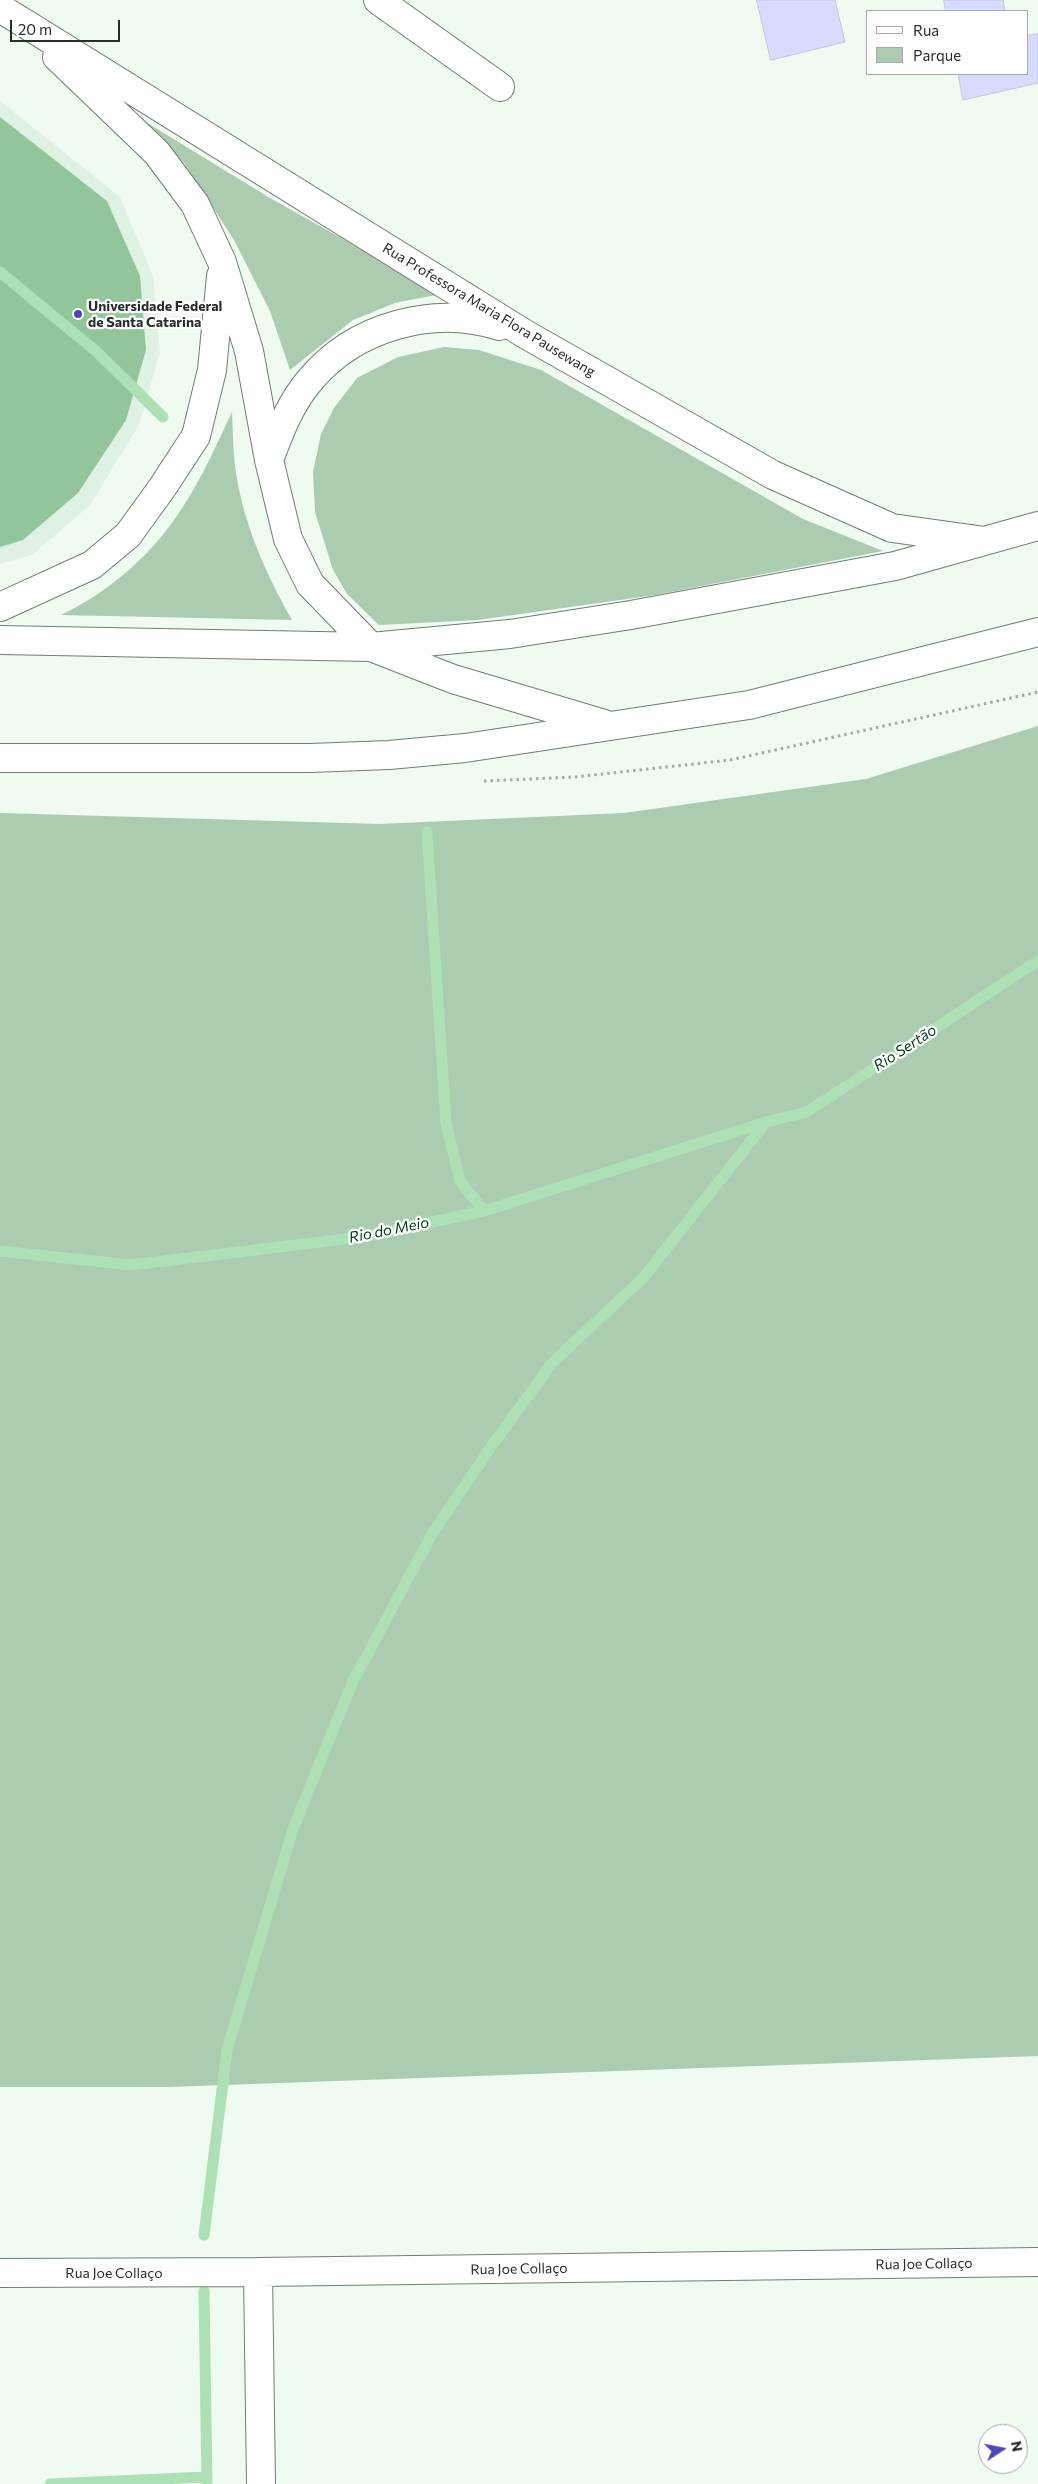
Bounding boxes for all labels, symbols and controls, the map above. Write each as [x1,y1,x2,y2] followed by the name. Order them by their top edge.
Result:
[12,10,122,42] scale bar
[866,10,1028,75] legend
[18,20,52,38] text: 20 m
[913,21,939,39] text: Rua
[913,46,961,64] text: Parque
[380,240,598,380] street label: Rua Professora Maria Flora Pausewang
[88,298,222,331] place label: Universidade Federal de Santa Catarina
[72,308,84,320] marker: Universidade Federal de Santa Catarina
[870,1021,940,1075] water label: Rio Sertão
[347,1213,431,1247] water label: Rio do Meio
[875,2255,973,2273] street label: Rua Joe Collaço
[470,2260,568,2278] street label: Rua Joe Collaço
[65,2265,163,2281] street label: Rua Joe Collaço
[978,2424,1028,2474] north arrow
[1008,2439,1027,2453] text: N

